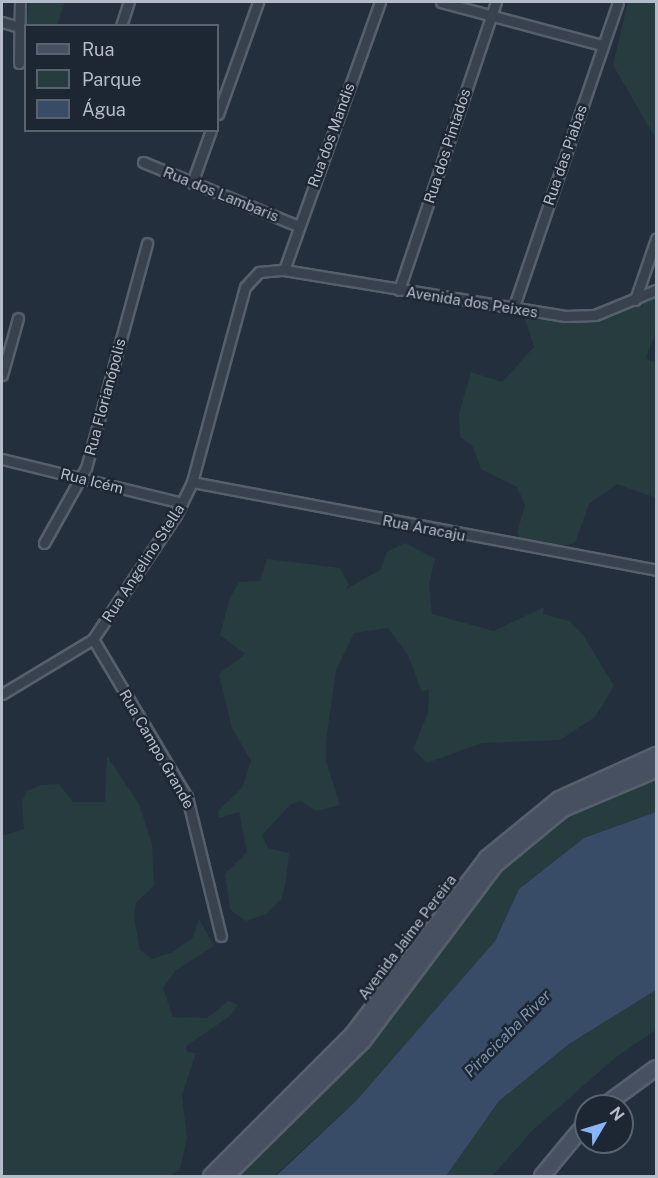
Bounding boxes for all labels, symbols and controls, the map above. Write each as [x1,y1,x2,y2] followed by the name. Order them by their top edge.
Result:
[24,24,219,132] legend
[82,39,114,60] text: Rua
[82,69,142,90] text: Parque
[304,80,358,190] street label: Rua dos Mandis
[420,86,474,206] street label: Rua dos Pintados
[82,99,126,120] text: Água
[539,102,591,208] street label: Rua das Piabas
[160,163,282,225] street label: Rua dos Lambaris
[405,283,539,321] street label: Avenida dos Peixes
[81,337,129,457] street label: Rua Florianópolis
[59,464,125,498] street label: Rua Icém
[98,500,188,626] street label: Rua Angelino Stella
[381,511,467,545] street label: Rua Aracaju
[116,686,198,812] street label: Rua Campo Grande
[354,871,460,1003] street label: Avenida Jaime Pereira
[460,986,556,1082] water label: Piracicaba River
[574,1094,634,1154] north arrow
[606,1103,628,1125] text: N

